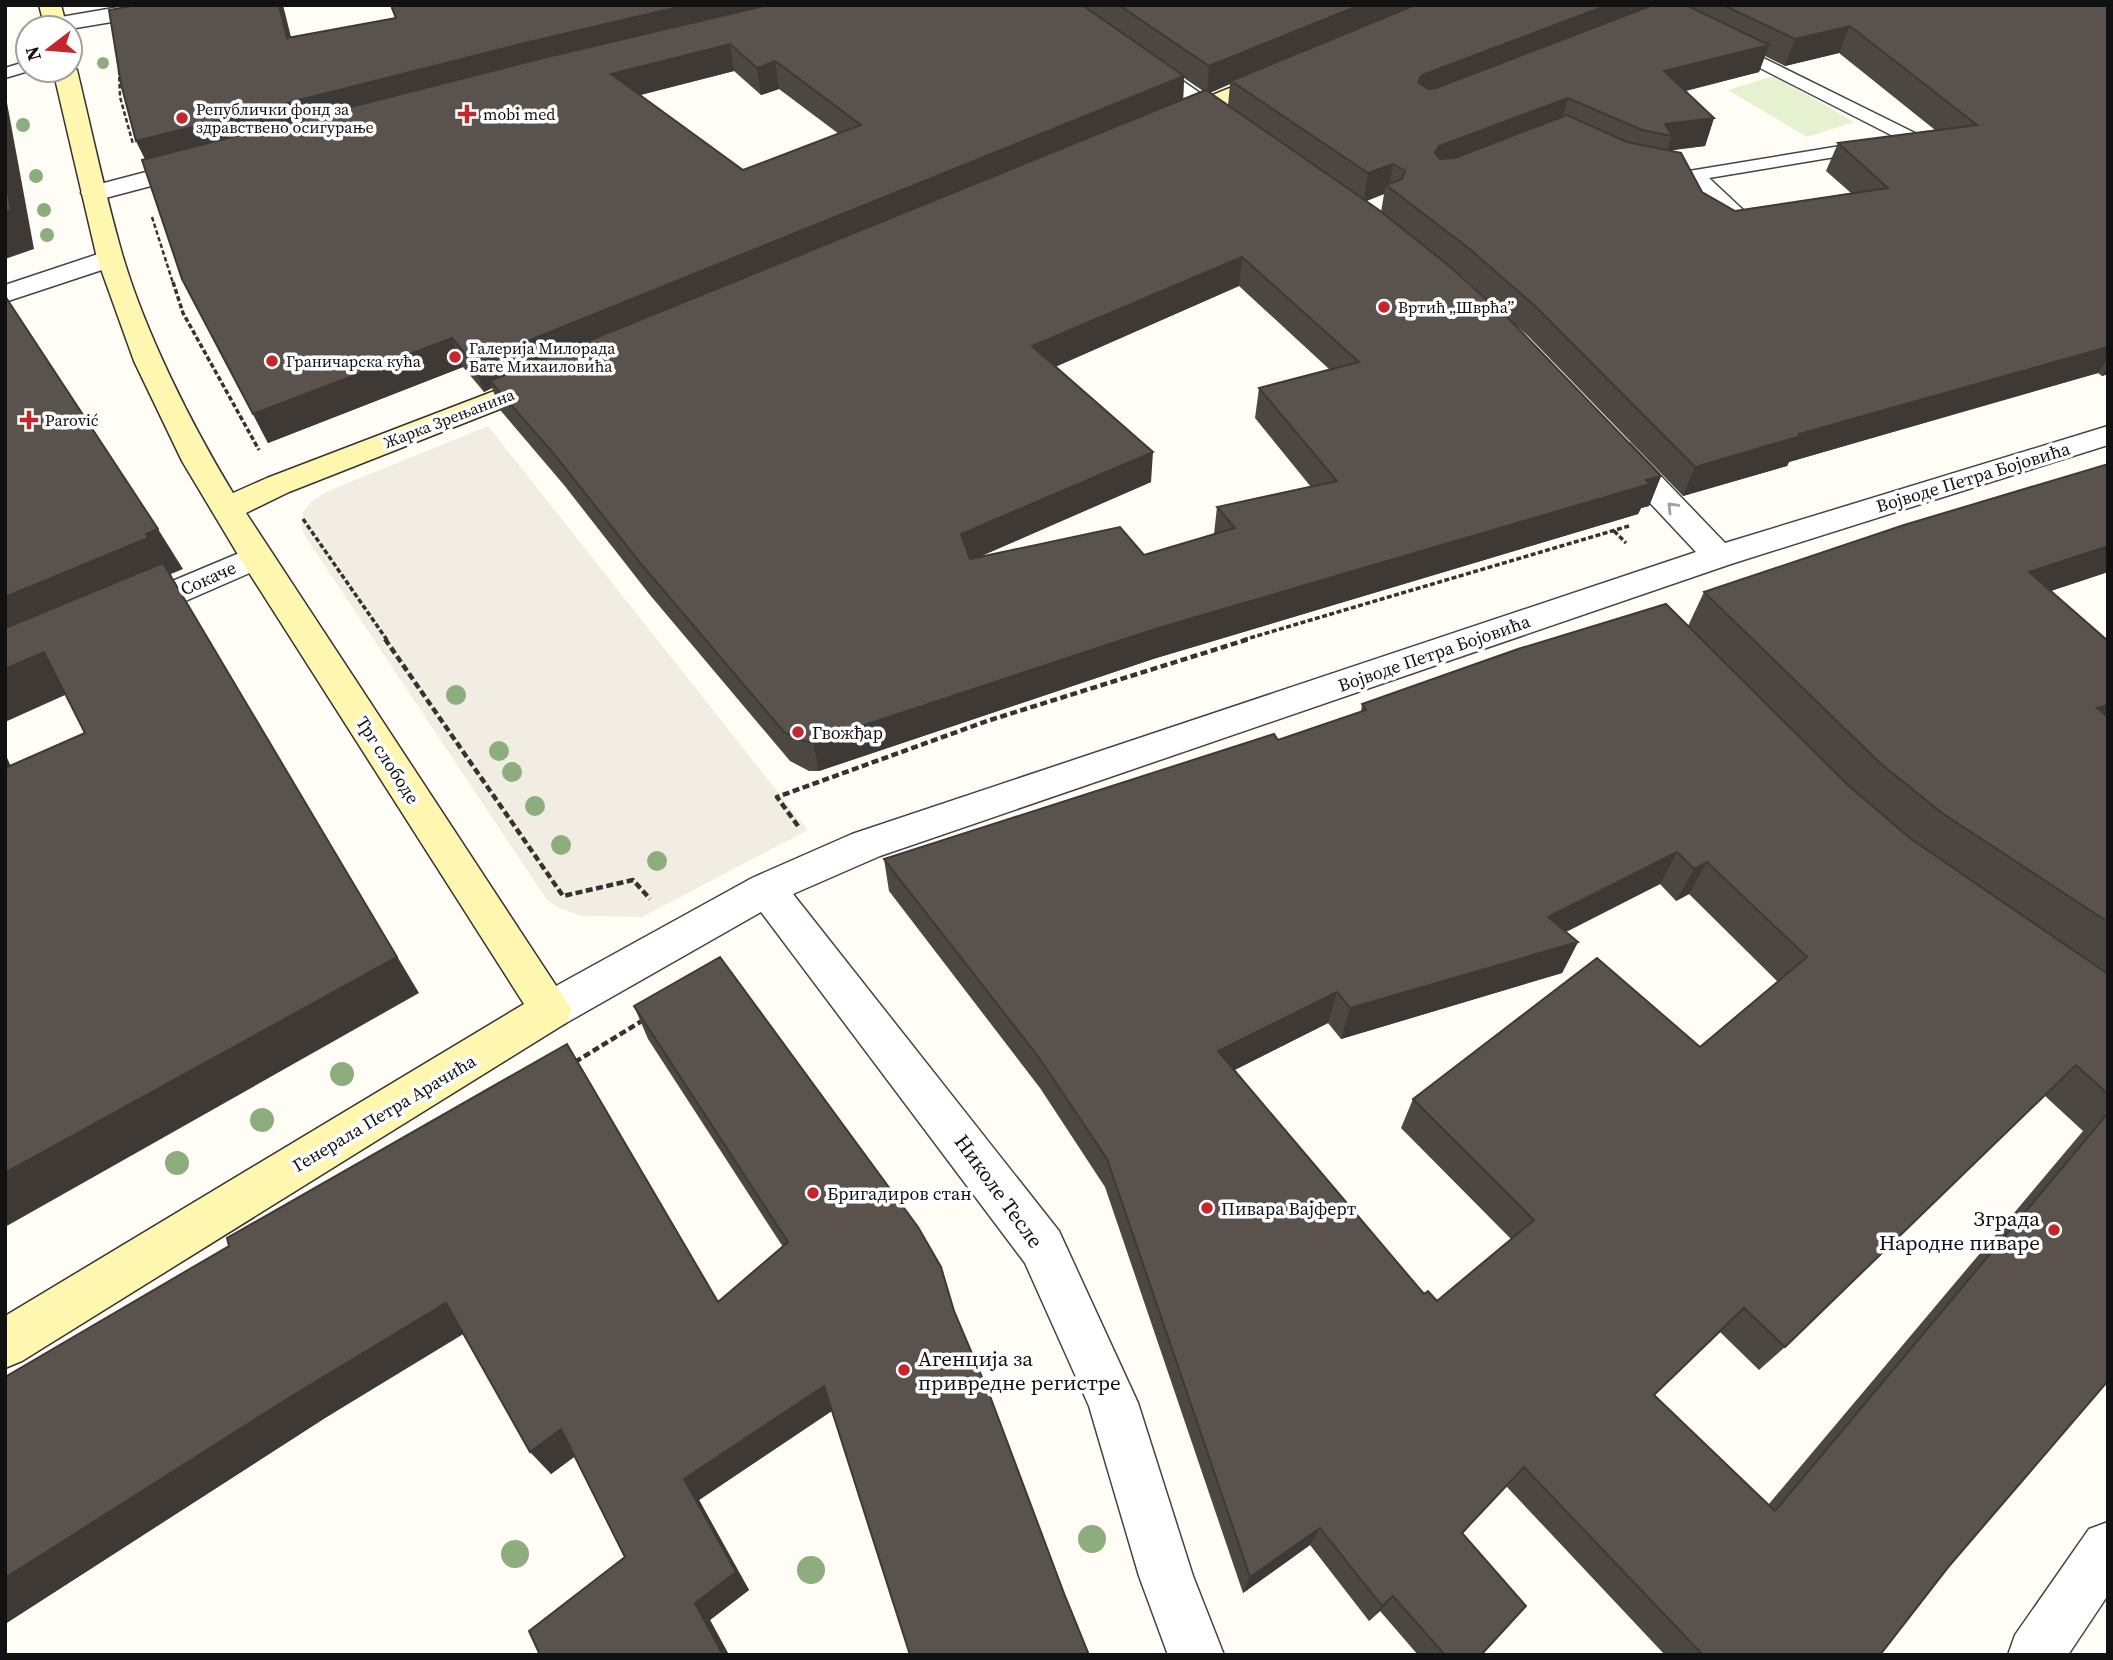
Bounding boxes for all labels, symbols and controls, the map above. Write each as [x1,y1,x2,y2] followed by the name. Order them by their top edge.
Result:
[14,14,84,84] north arrow
[18,43,47,64] text: N
[196,98,374,138] place label: Републички фонд за здравствено осигурање
[483,103,555,125] place label: mobi med
[457,104,477,124] marker: mobi med
[174,110,190,126] marker: Републички фонд за здравствено осигурање
[1398,296,1514,318] place label: Вртић „Шврћа”
[1376,299,1392,315] marker: Вртић „Шврћа”
[469,337,616,377] place label: Галерија Милорада Бате Михаиловића
[447,349,463,365] marker: Галерија Милорада Бате Михаиловића
[286,350,422,372] place label: Граничарска кућа
[264,353,280,369] marker: Граничарска кућа
[380,383,518,453] street label: Жарка Зрењанина
[45,409,99,431] place label: Parović
[19,410,39,430] marker: Parović
[1873,435,2074,518] street label: Војводе Петра Бојовића
[1668,502,1681,515] one-way arrow
[176,555,240,601] street label: Сокаче
[1335,608,1534,698] street label: Војводе Петра Бојовића
[350,711,426,809] street label: Трг слободе
[812,720,883,745] place label: Гвожђар
[790,724,806,740] marker: Гвожђар
[288,1048,481,1178] street label: Генерала Петра Арачића
[948,1128,1050,1254] street label: Николе Тесле
[827,1181,972,1206] place label: Бригадиров стан
[805,1185,821,1201] marker: Бригадиров стан
[1221,1196,1357,1221] place label: Пивара Вајферт
[1199,1200,1215,1216] marker: Пивара Вајферт
[1879,1204,2040,1257] place label: Зграда Народне пиваре
[2046,1222,2062,1238] marker: Зграда Народне пиваре
[918,1344,1121,1397] place label: Агенција за привредне регистре
[896,1362,912,1378] marker: Агенција за привредне регистре

